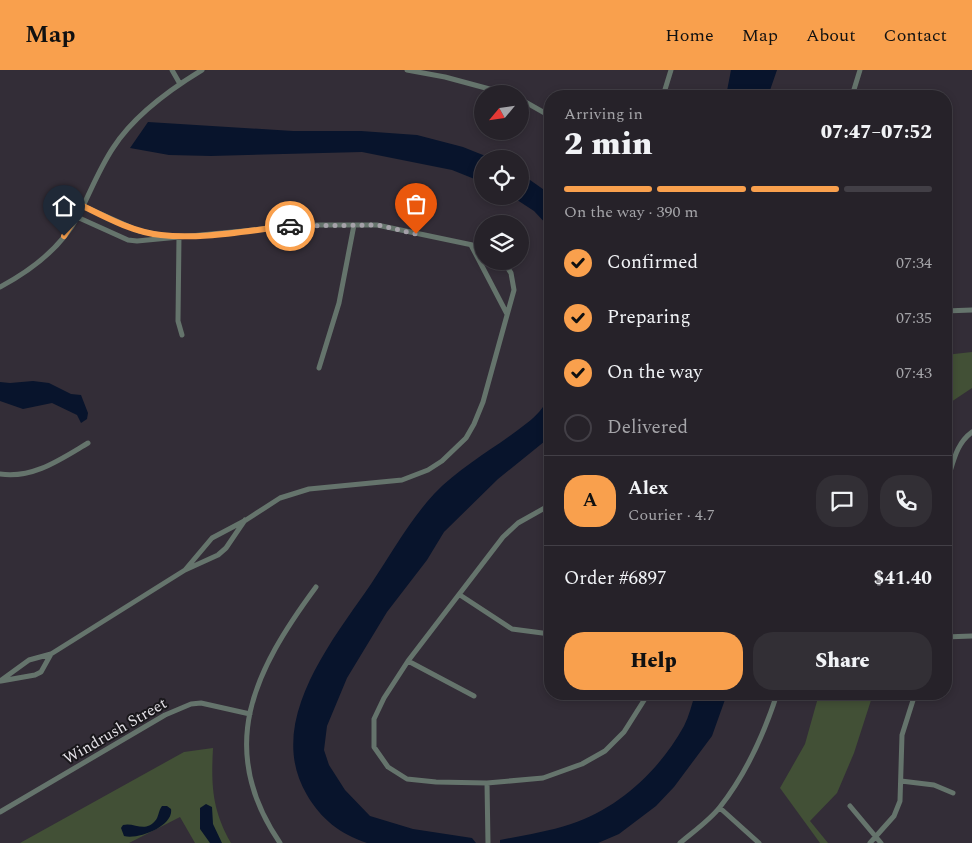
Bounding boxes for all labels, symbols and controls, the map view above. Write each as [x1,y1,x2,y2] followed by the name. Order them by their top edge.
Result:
[25,17,75,53] text: Map
[665,22,714,49] text: Home
[742,22,778,49] text: Map
[806,22,856,49] text: About
[884,22,947,49] text: Contact
[474,85,529,140] north arrow
[474,85,529,270] map controls
[564,102,643,126] text: Arriving in
[821,118,932,147] text: 07:47–07:52
[564,120,652,169] text: 2 min
[474,150,529,205] button: locate
[395,183,437,234] pin
[43,185,85,236] pin
[402,190,430,218] icon: bag
[50,192,78,220] icon: home
[564,200,698,224] text: On the way · 390 m
[265,201,315,251] courier
[276,212,304,240] icon: car
[474,215,529,270] button: layers
[607,248,698,277] text: Confirmed
[564,249,592,277] icon: check
[896,251,932,275] text: 07:34
[607,303,691,332] text: Preparing
[564,304,592,332] icon: check
[896,306,932,330] text: 07:35
[607,358,703,387] text: On the way
[564,359,592,387] icon: check
[896,361,932,385] text: 07:43
[607,413,688,442] text: Delivered
[628,474,669,503] text: Alex
[816,475,868,527] button: chat
[880,475,932,527] button: phone
[583,486,597,515] text: A
[628,503,715,527] text: Courier · 4.7
[564,564,667,593] text: Order #6897
[874,564,932,593] text: $41.40
[564,632,743,690] button: Help
[753,632,932,690] button: Share
[59,691,172,770] street label: Windrush Street

